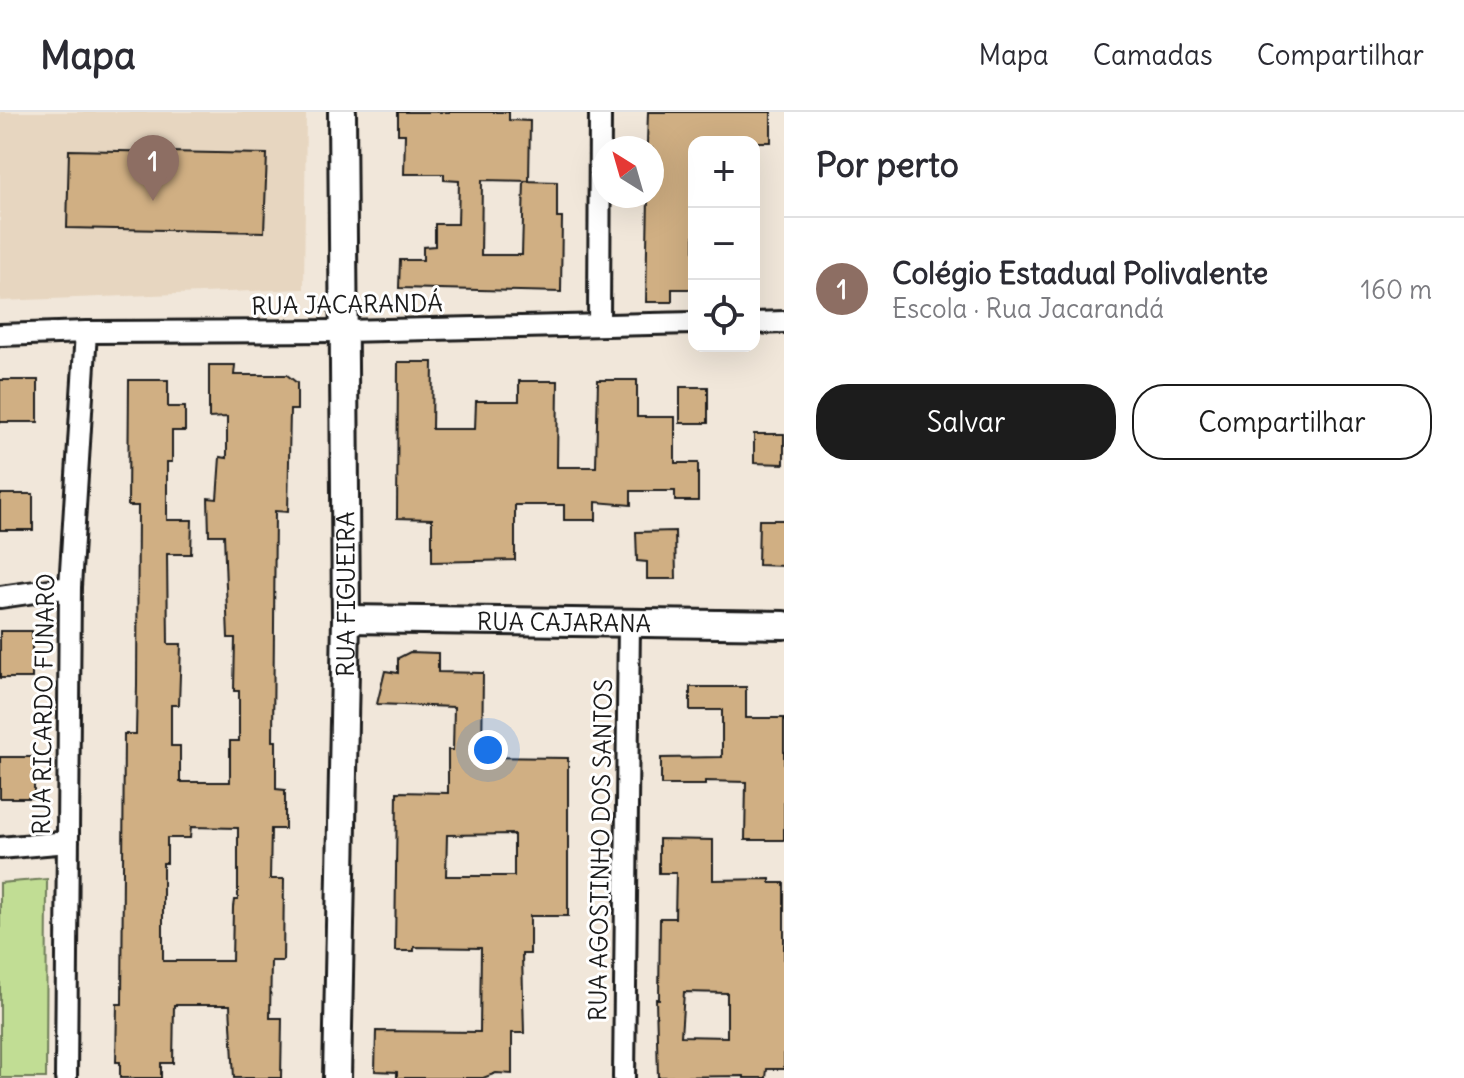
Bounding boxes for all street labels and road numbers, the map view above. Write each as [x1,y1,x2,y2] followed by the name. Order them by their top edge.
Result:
[251,287,443,321] street label: RUA JACARANDÁ
[330,511,361,677] street label: RUA FIGUEIRA
[26,573,60,835] street label: RUA RICARDO FUNARO
[477,606,651,638] street label: RUA CAJARANA
[582,679,618,1021] street label: RUA AGOSTINHO DOS SANTOS

